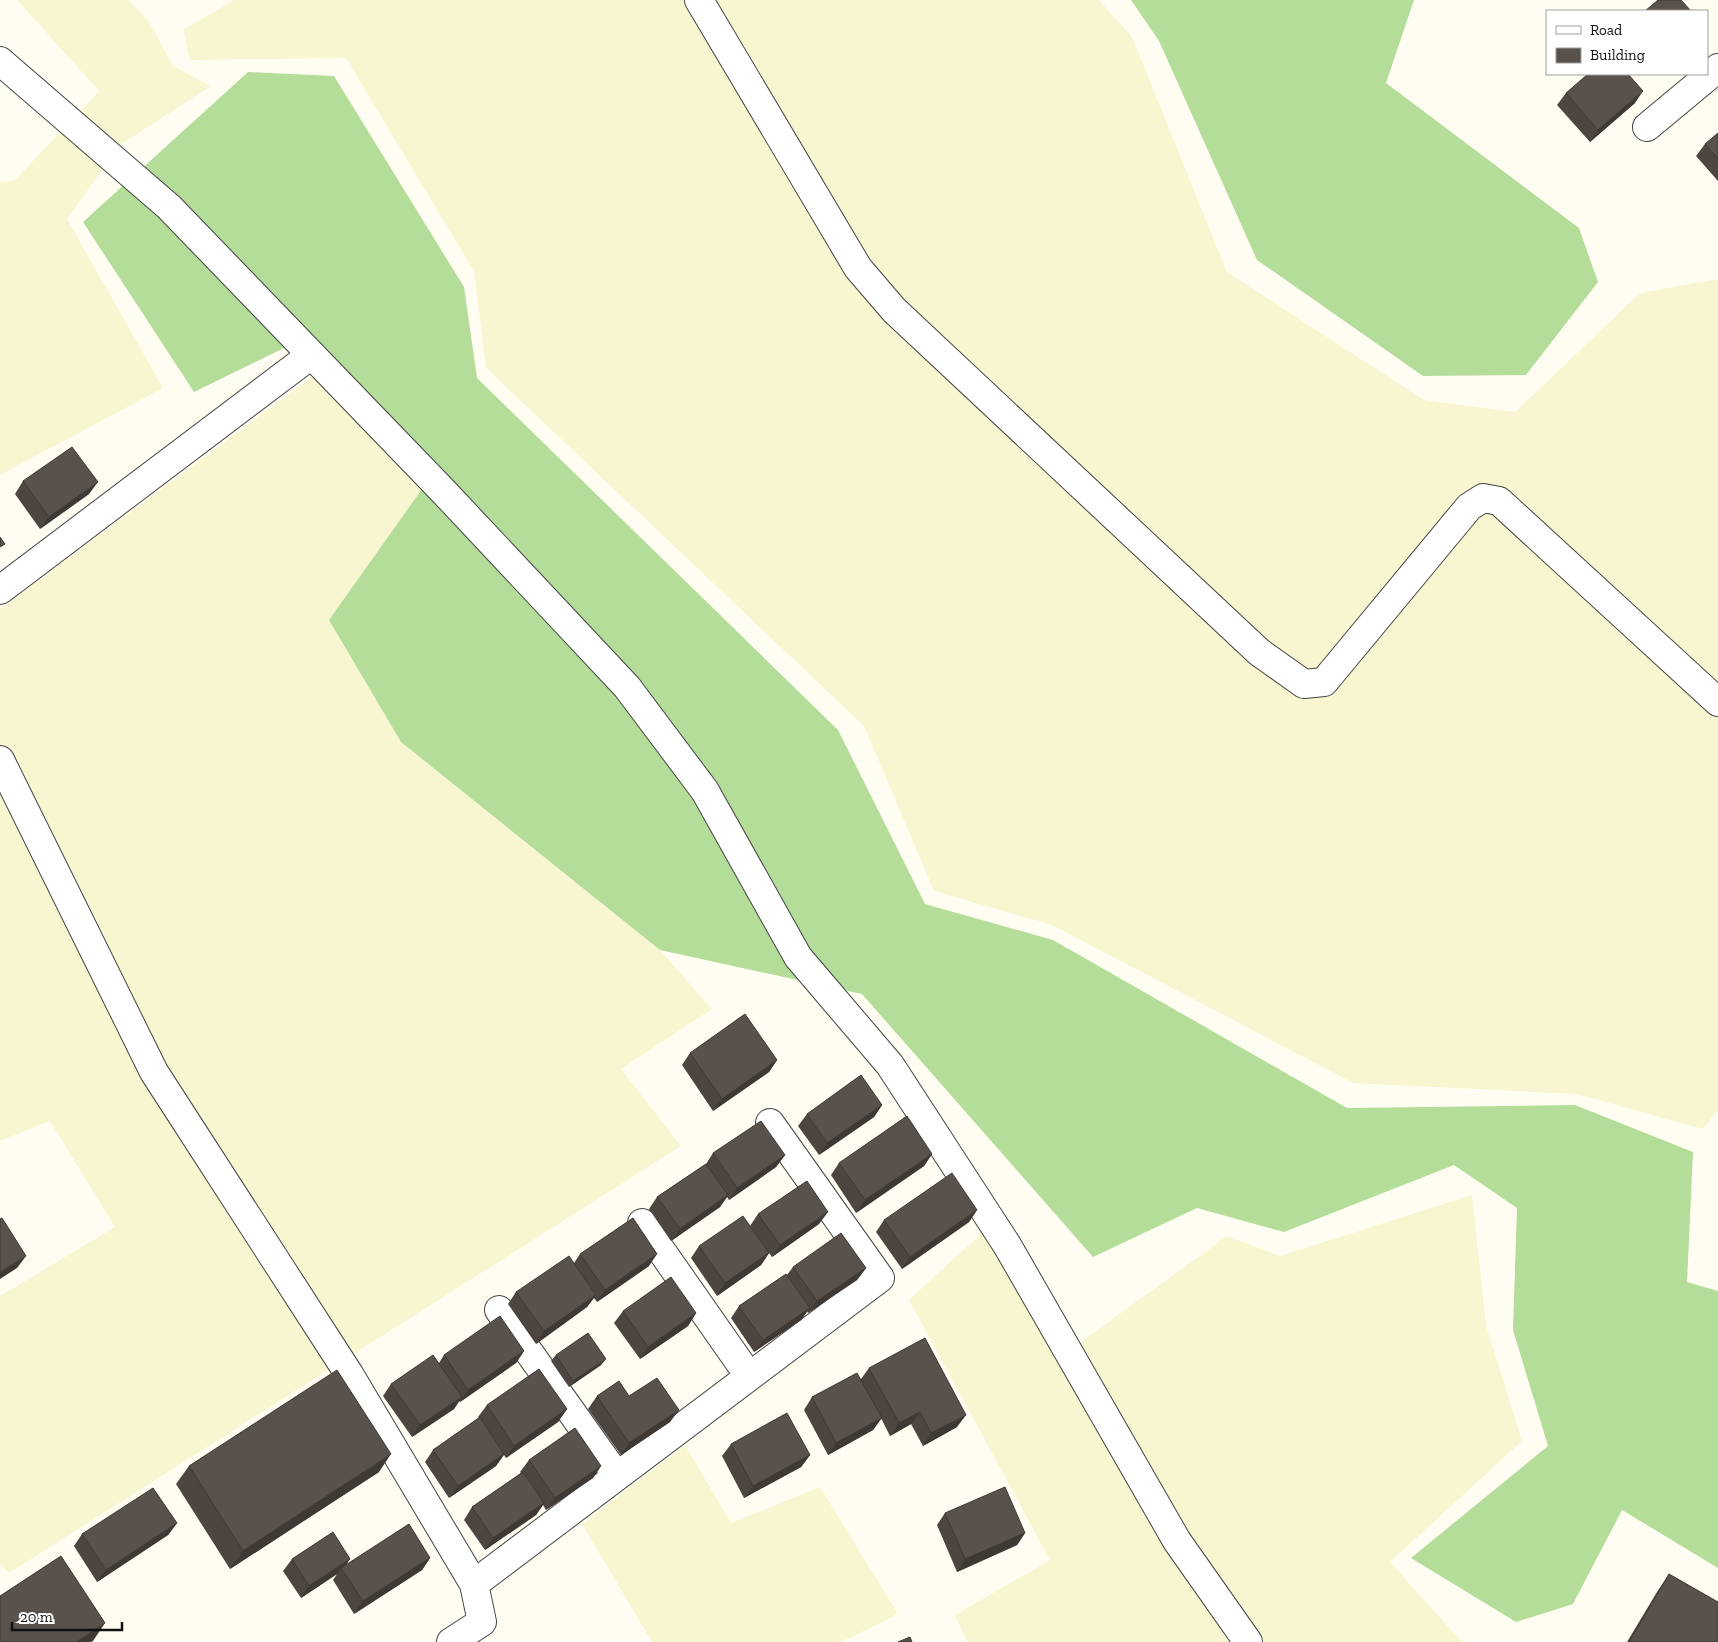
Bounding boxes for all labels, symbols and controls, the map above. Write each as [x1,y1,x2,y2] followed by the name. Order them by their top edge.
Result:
[1546,10,1708,75] legend
[1590,21,1623,39] text: Road
[1590,46,1645,64] text: Building
[12,1600,122,1632] scale bar
[20,1608,53,1626] text: 20 m

